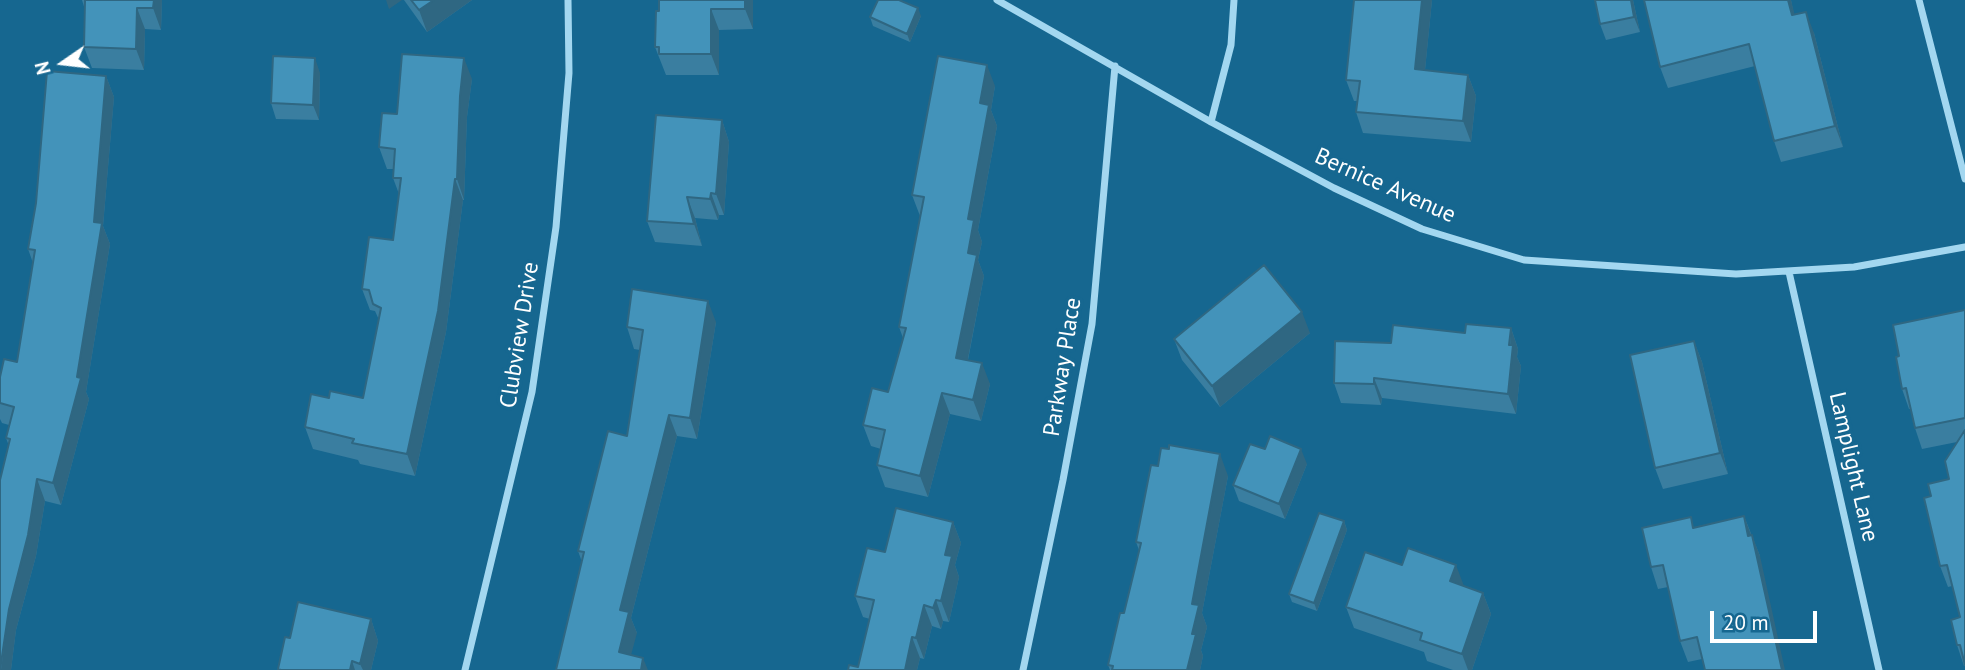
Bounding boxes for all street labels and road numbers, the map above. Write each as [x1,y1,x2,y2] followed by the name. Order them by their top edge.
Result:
[1310,143,1460,229] street label: Bernice Avenue
[495,260,545,410] street label: Clubview Drive
[1038,296,1088,438] street label: Parkway Place
[1822,389,1884,545] street label: Lamplight Lane

